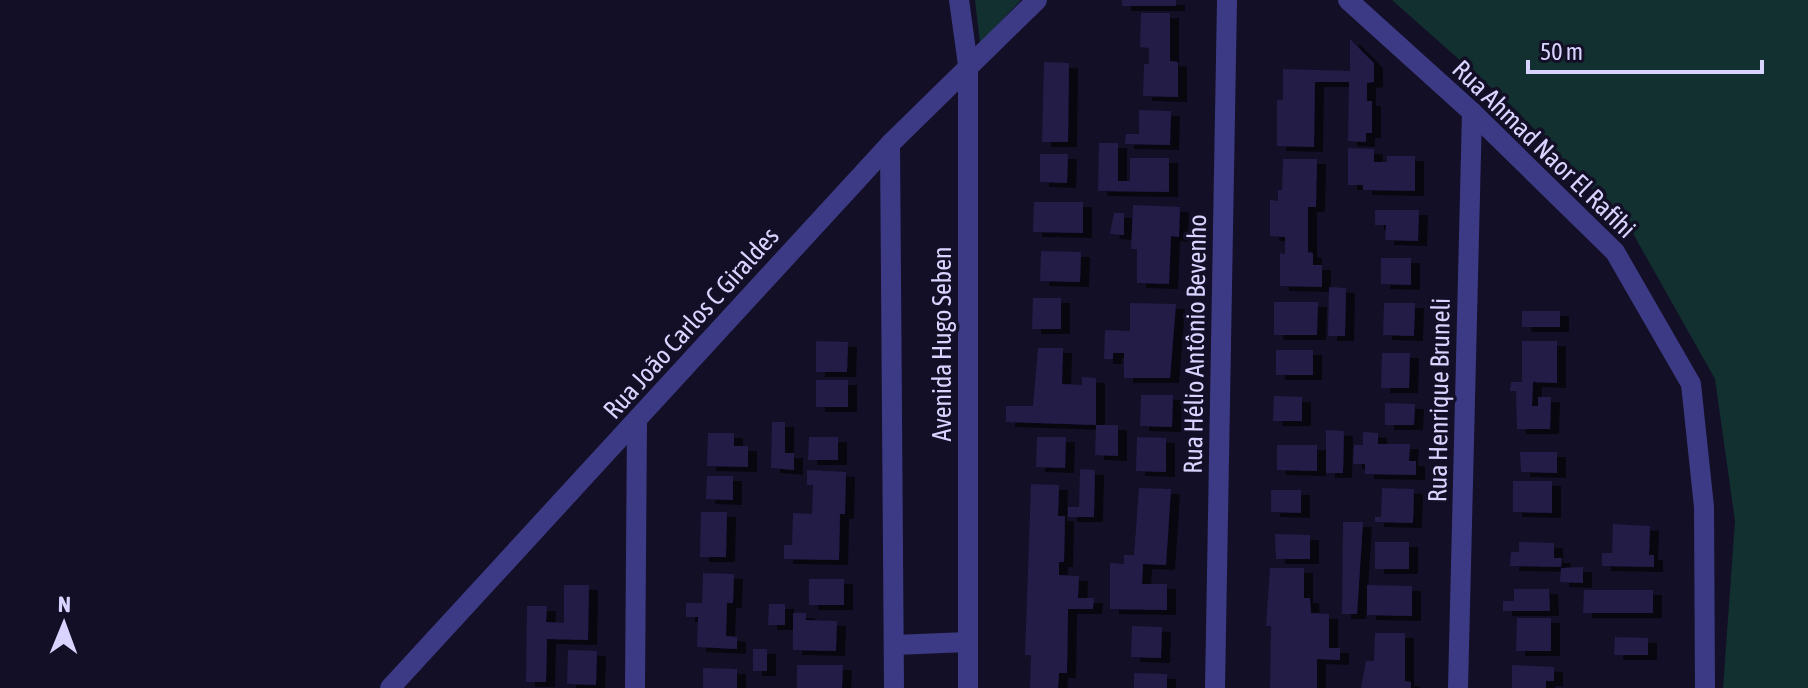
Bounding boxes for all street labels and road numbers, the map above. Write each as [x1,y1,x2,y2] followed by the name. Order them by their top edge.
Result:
[1446,54,1642,244] street label: Rua Ahmad Naor El Rafihi
[1178,214,1212,474] street label: Rua Hélio Antônio Bevenho
[597,221,785,425] street label: Rua João Carlos C Giraldes
[927,246,957,442] street label: Avenida Hugo Seben
[1422,298,1456,502] street label: Rua Henrique Bruneli

